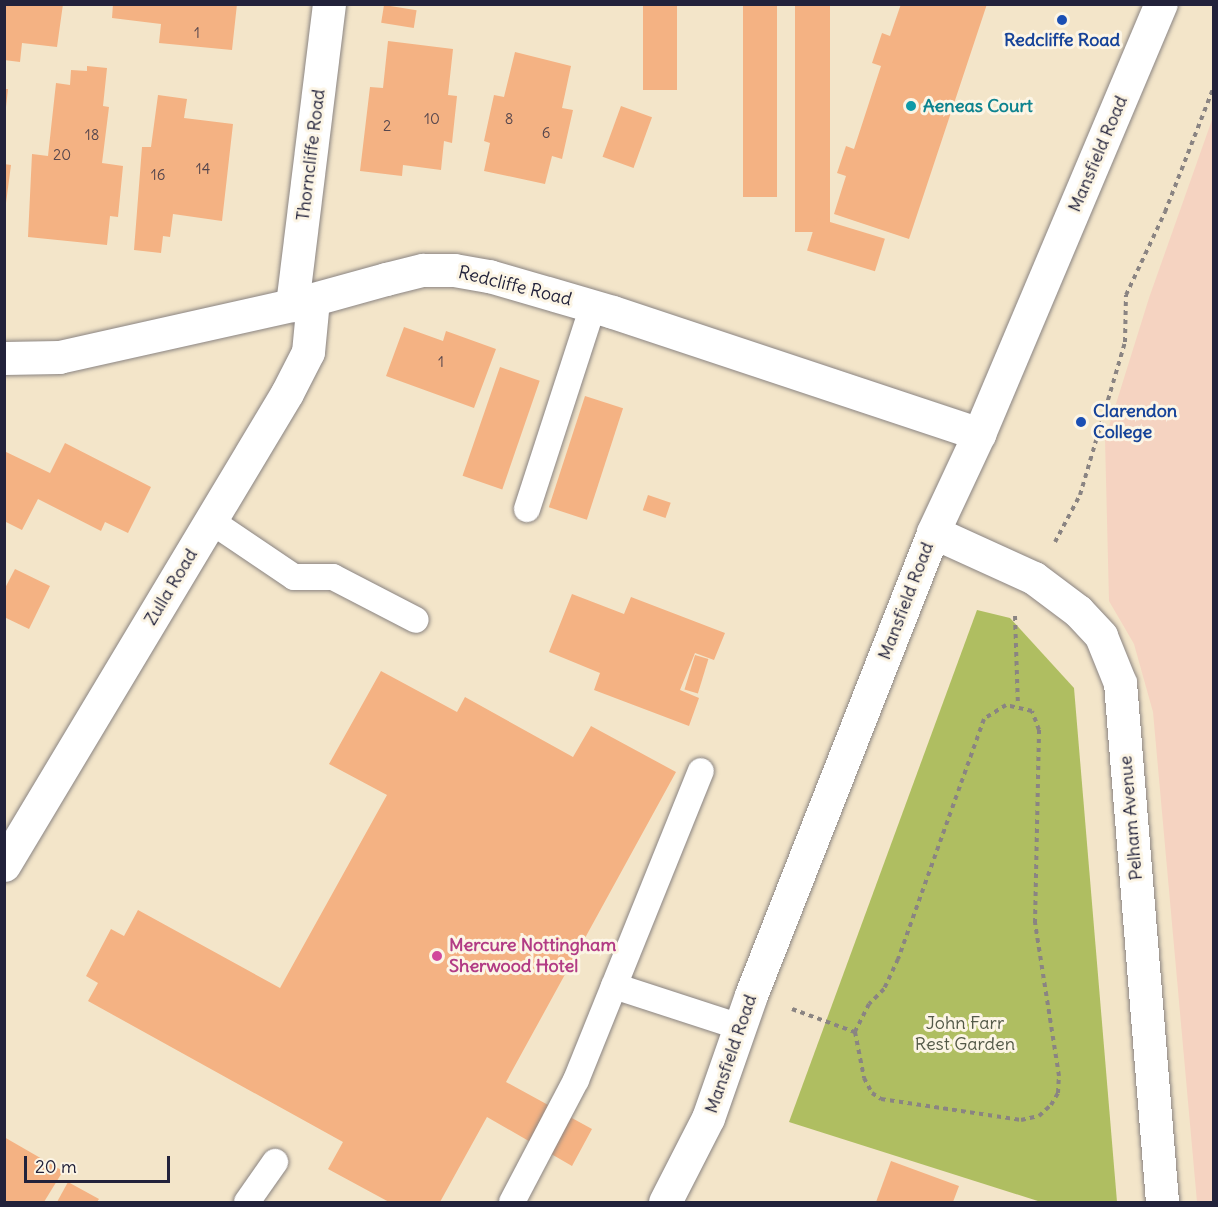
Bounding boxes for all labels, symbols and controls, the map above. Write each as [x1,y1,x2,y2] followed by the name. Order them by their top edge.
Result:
[1055,13,1069,27] marker: Redcliffe Road
[194,24,200,42] house number: 1
[1004,29,1120,51] place label: Redcliffe Road
[292,88,330,222] street label: Thorncliffe Road
[1064,93,1132,215] street label: Mansfield Road
[923,95,1033,117] place label: Aeneas Court
[904,99,918,113] marker: Aeneas Court
[424,110,440,128] house number: 10
[505,110,513,128] house number: 8
[383,117,391,135] house number: 2
[542,124,550,142] house number: 6
[85,126,99,144] house number: 18
[53,146,71,164] house number: 20
[196,160,210,178] house number: 14
[151,166,165,184] house number: 16
[456,261,574,311] street label: Redcliffe Road
[438,353,444,371] house number: 1
[1093,401,1177,444] place label: Clarendon College
[1074,415,1088,429] marker: Clarendon College
[874,539,938,663] street label: Mansfield Road
[140,545,202,629] street label: Zulla Road
[1115,755,1147,881] street label: Pelham Avenue
[449,935,616,978] place label: Mercure Nottingham Sherwood Hotel
[430,949,444,963] marker: Mercure Nottingham Sherwood Hotel
[701,992,761,1116] street label: Mansfield Road
[915,1013,1015,1056] park label: John Farr Rest Garden
[27,1144,172,1182] scale bar
[35,1155,77,1178] text: 20 m

